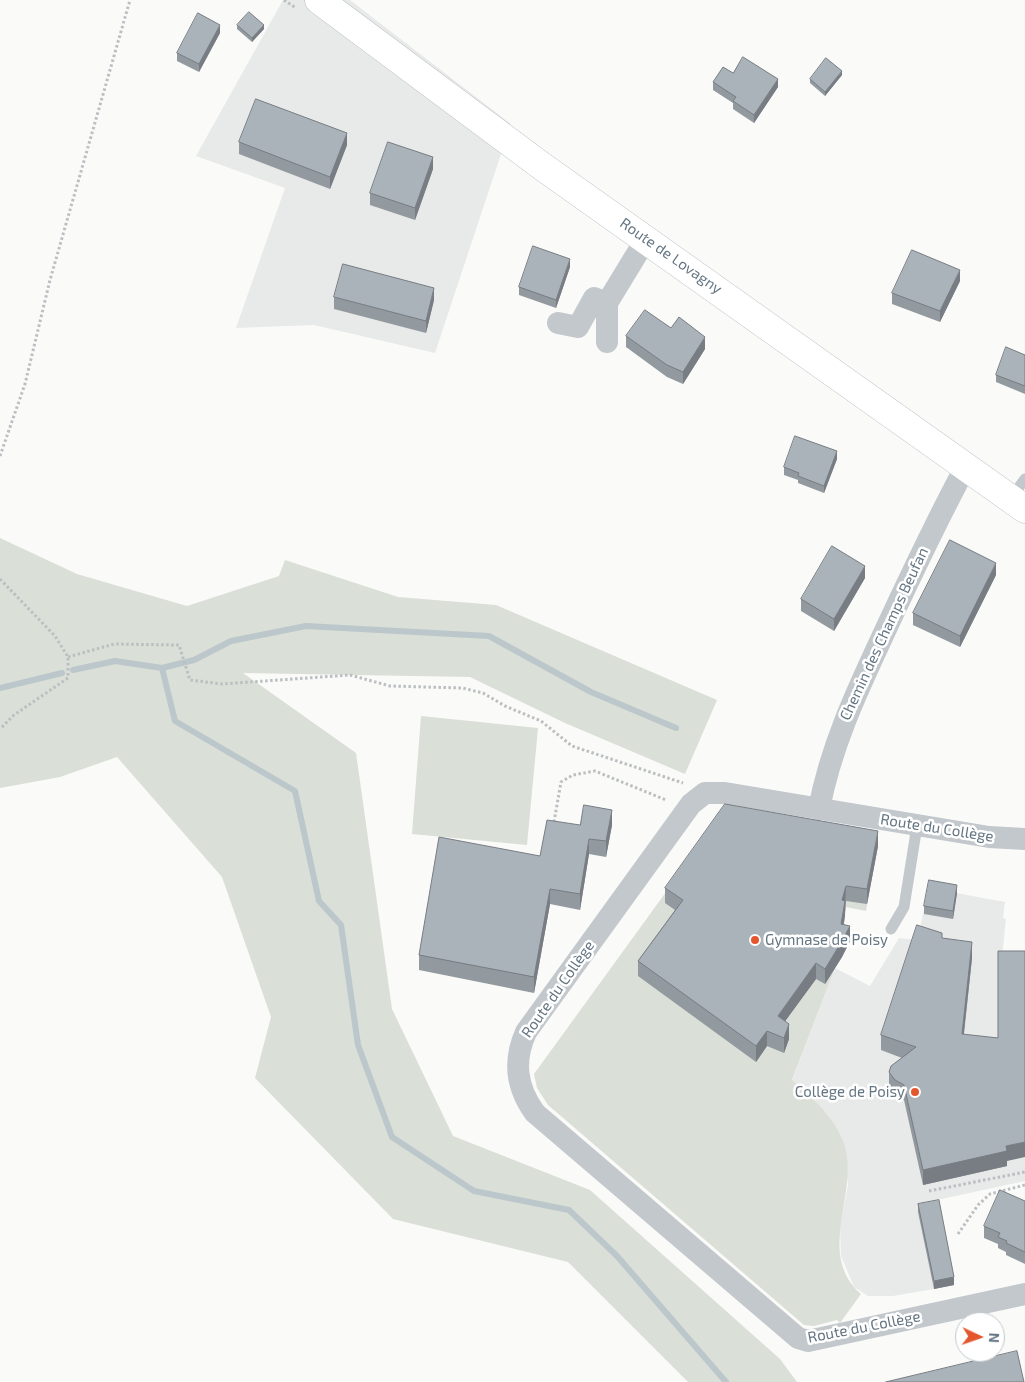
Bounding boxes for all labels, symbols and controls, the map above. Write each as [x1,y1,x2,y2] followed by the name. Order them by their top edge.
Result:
[616,214,726,298] street label: Route de Lovagny
[836,545,932,723] street label: Chemin des Champs Beufan
[879,810,995,846] street label: Route du Collège
[765,931,888,949] place label: Gymnase de Poisy
[749,934,761,946] marker: Gymnase de Poisy
[518,937,598,1041] street label: Route du Collège
[795,1083,905,1101] place label: Collège de Poisy
[909,1086,921,1098] marker: Collège de Poisy
[806,1307,922,1347] street label: Route du Collège
[955,1312,1005,1362] north arrow
[986,1332,1003,1343] text: N

